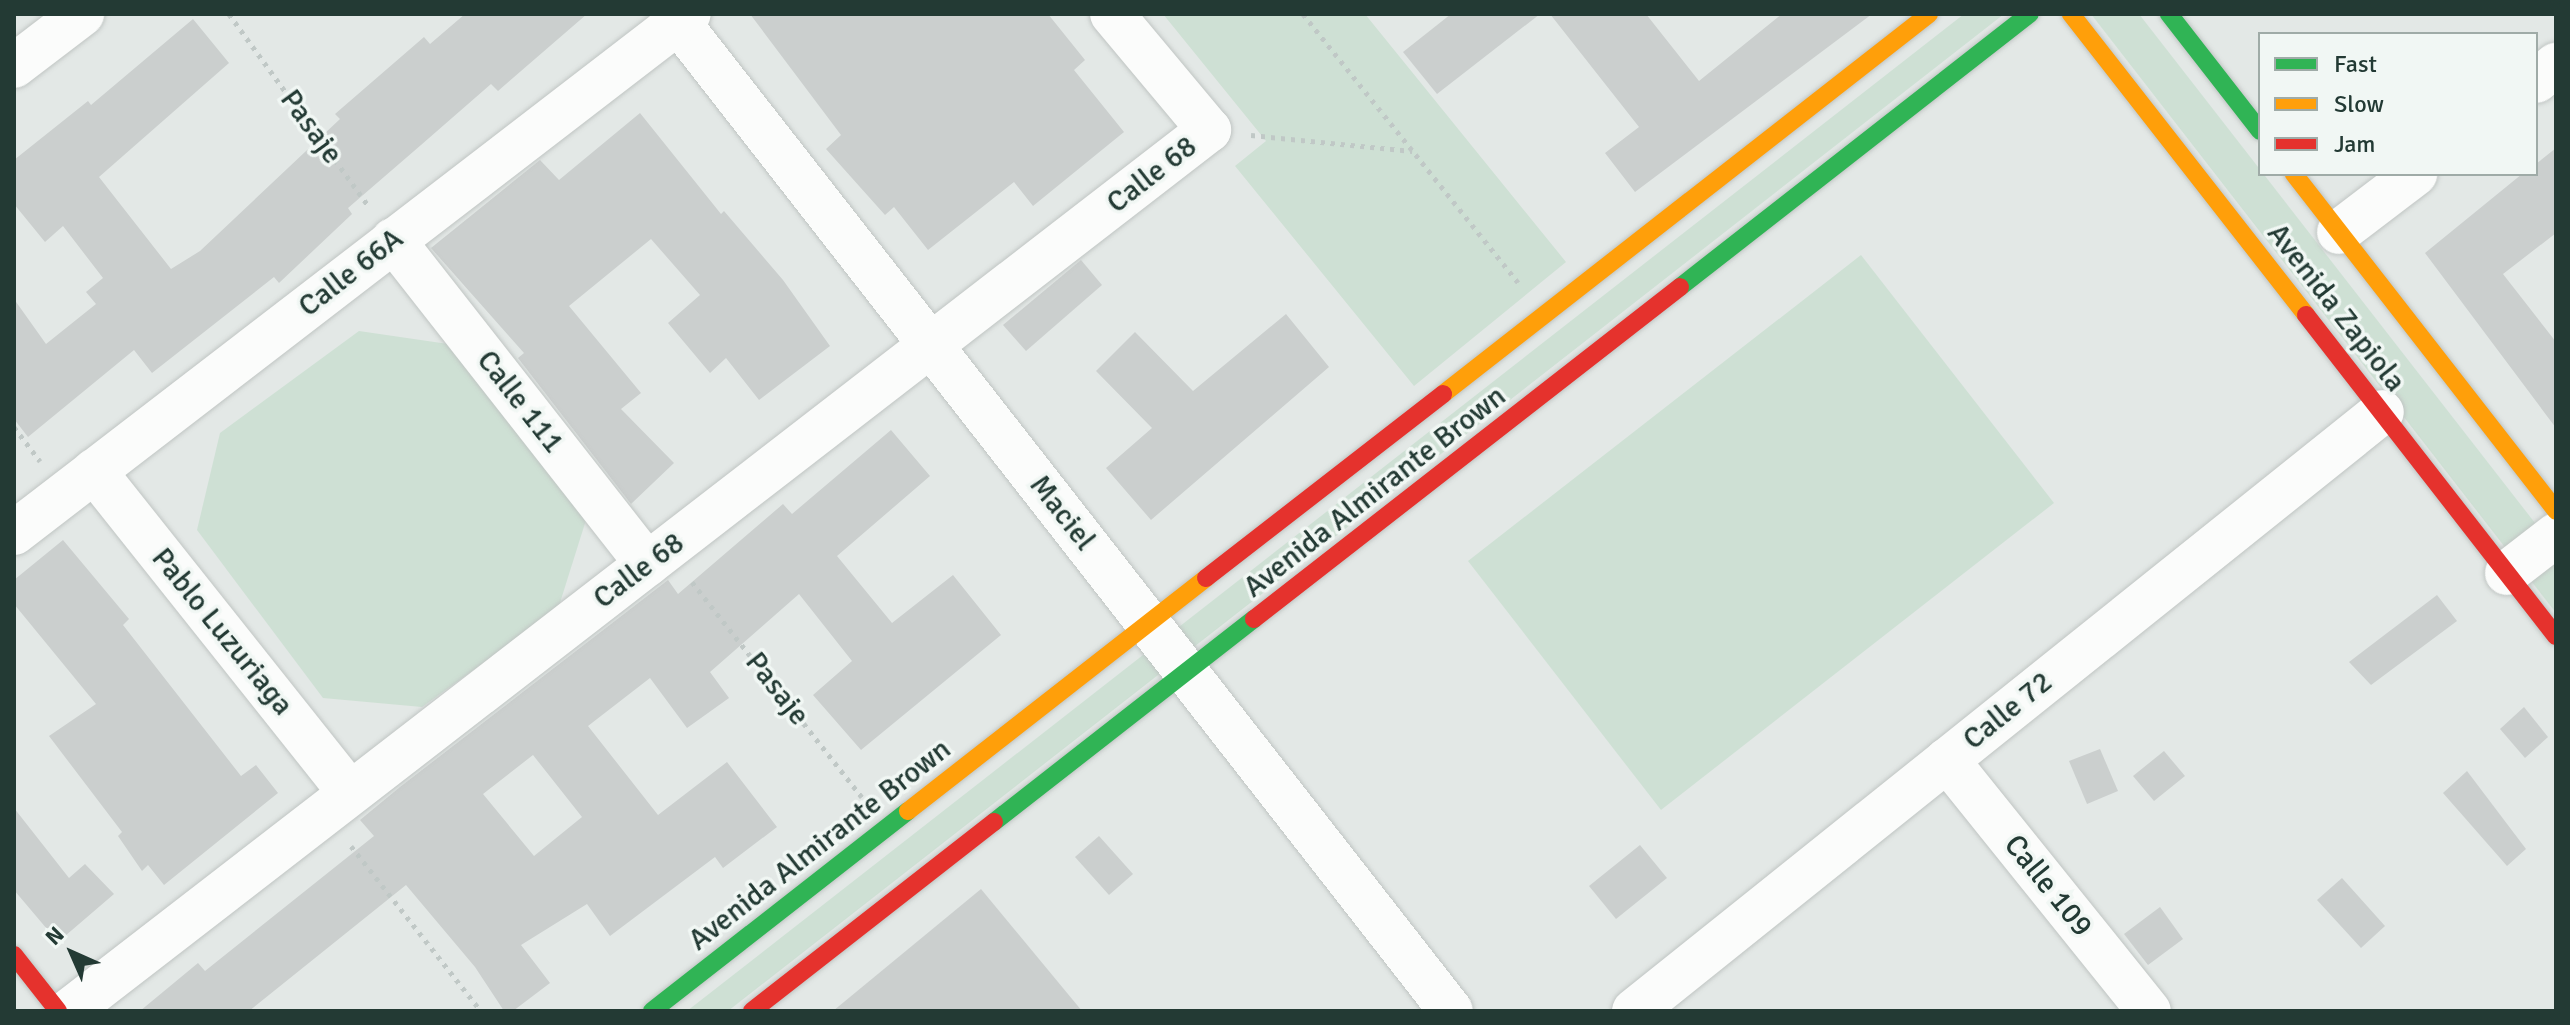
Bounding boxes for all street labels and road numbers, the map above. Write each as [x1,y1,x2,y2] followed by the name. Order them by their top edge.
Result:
[272,83,350,171] street label: Pasaje
[1100,129,1204,221] street label: Calle 68
[2259,217,2413,399] street label: Avenida Zapiola
[292,221,410,325] street label: Calle 66A
[469,344,571,460] street label: Calle 111
[1237,378,1513,606] street label: Avenida Almirante Brown
[1021,468,1103,558] street label: Maciel
[587,525,691,617] street label: Calle 68
[143,541,301,723] street label: Pablo Luzuriaga
[737,645,817,733] street label: Pasaje
[1956,664,2060,758] street label: Calle 72
[682,731,958,959] street label: Avenida Almirante Brown
[1996,828,2100,944] street label: Calle 109

